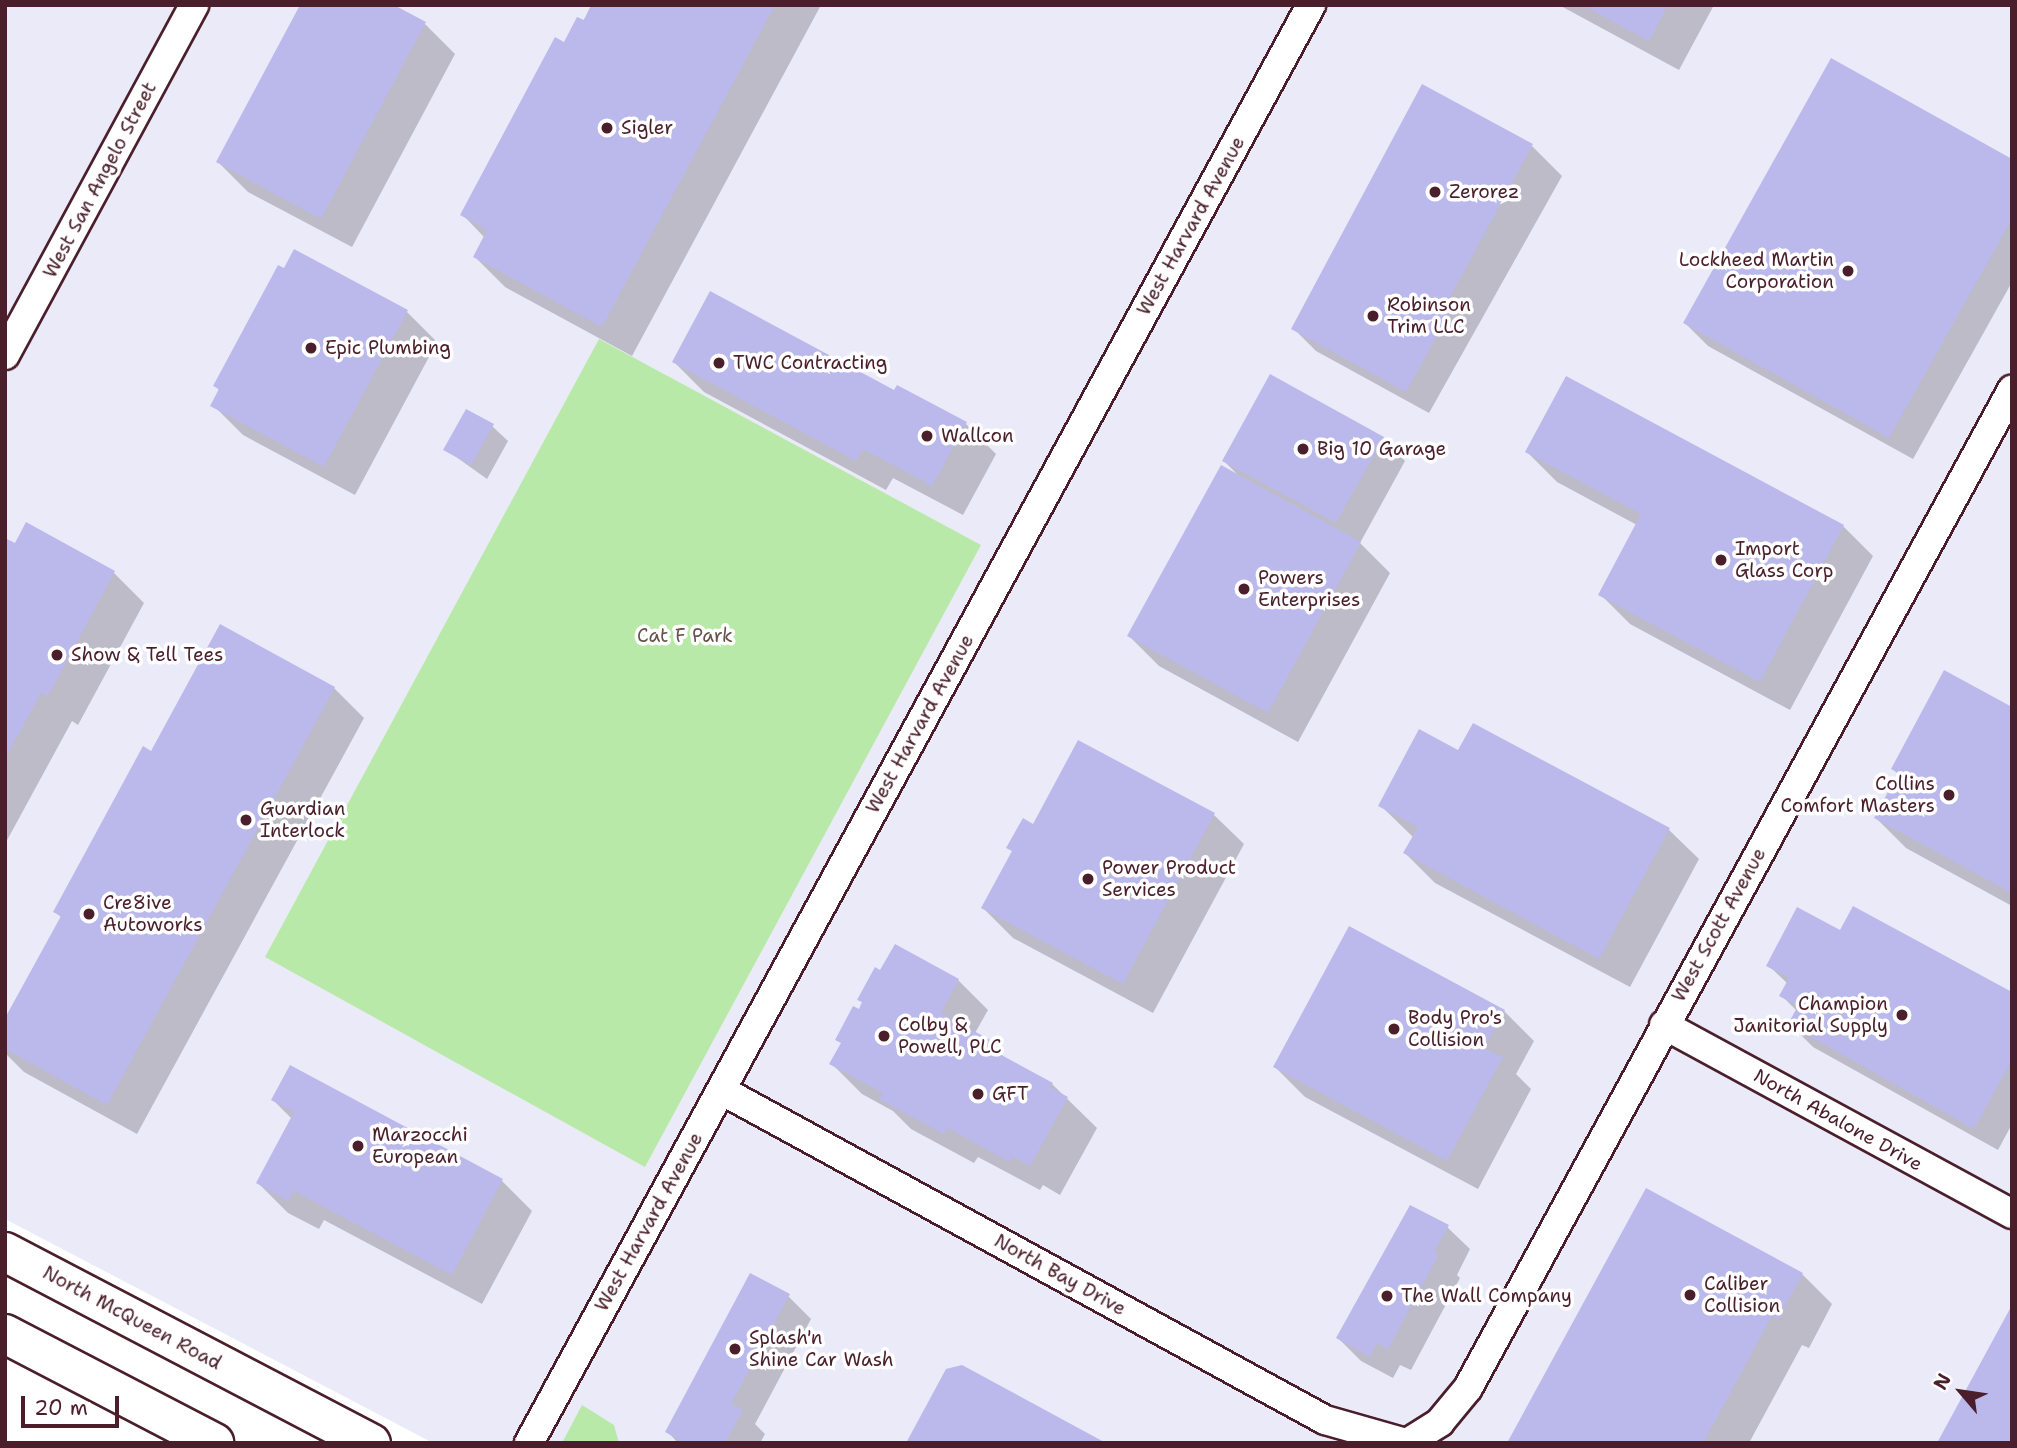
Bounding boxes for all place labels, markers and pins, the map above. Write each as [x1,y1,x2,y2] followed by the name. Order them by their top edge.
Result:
[621,117,673,139] place label: Sigler
[599,120,615,136] marker: Sigler
[1449,181,1519,203] place label: Zerorez
[1427,184,1443,200] marker: Zerorez
[1679,249,1834,293] place label: Lockheed Martin Corporation
[1840,263,1856,279] marker: Lockheed Martin Corporation
[1387,294,1471,338] place label: Robinson Trim LLC
[1365,308,1381,324] marker: Robinson Trim LLC
[325,337,451,359] place label: Epic Plumbing
[303,340,319,356] marker: Epic Plumbing
[733,352,887,374] place label: TWC Contracting
[711,355,727,371] marker: TWC Contracting
[941,425,1014,447] place label: Wallcon
[919,428,935,444] marker: Wallcon
[1317,438,1446,460] place label: Big 10 Garage
[1295,441,1311,457] marker: Big 10 Garage
[1735,538,1833,582] place label: Import Glass Corp
[1713,552,1729,568] marker: Import Glass Corp
[1258,567,1360,611] place label: Powers Enterprises
[1236,581,1252,597] marker: Powers Enterprises
[71,644,223,666] place label: Show & Tell Tees
[49,647,65,663] marker: Show & Tell Tees
[1780,773,1935,817] place label: Collins Comfort Masters
[1941,787,1957,803] marker: Collins Comfort Masters
[260,798,345,842] place label: Guardian Interlock
[238,812,254,828] marker: Guardian Interlock
[1102,857,1236,901] place label: Power Product Services
[1080,871,1096,887] marker: Power Product Services
[103,892,203,936] place label: Cre8ive Autoworks
[81,906,97,922] marker: Cre8ive Autoworks
[1733,993,1888,1037] place label: Champion Janitorial Supply
[1408,1007,1502,1051] place label: Body Pro's Collision
[1894,1007,1910,1023] marker: Champion Janitorial Supply
[898,1014,1002,1058] place label: Colby & Powell, PLC
[1386,1021,1402,1037] marker: Body Pro's Collision
[876,1028,892,1044] marker: Colby & Powell, PLC
[992,1083,1029,1105] place label: GFT
[970,1086,986,1102] marker: GFT
[372,1124,468,1168] place label: Marzocchi European
[350,1138,366,1154] marker: Marzocchi European
[1704,1273,1780,1317] place label: Caliber Collision
[1401,1285,1572,1307] place label: The Wall Company
[1682,1287,1698,1303] marker: Caliber Collision
[1379,1288,1395,1304] marker: The Wall Company
[749,1327,894,1371] place label: Splash'n Shine Car Wash
[727,1341,743,1357] marker: Splash'n Shine Car Wash

